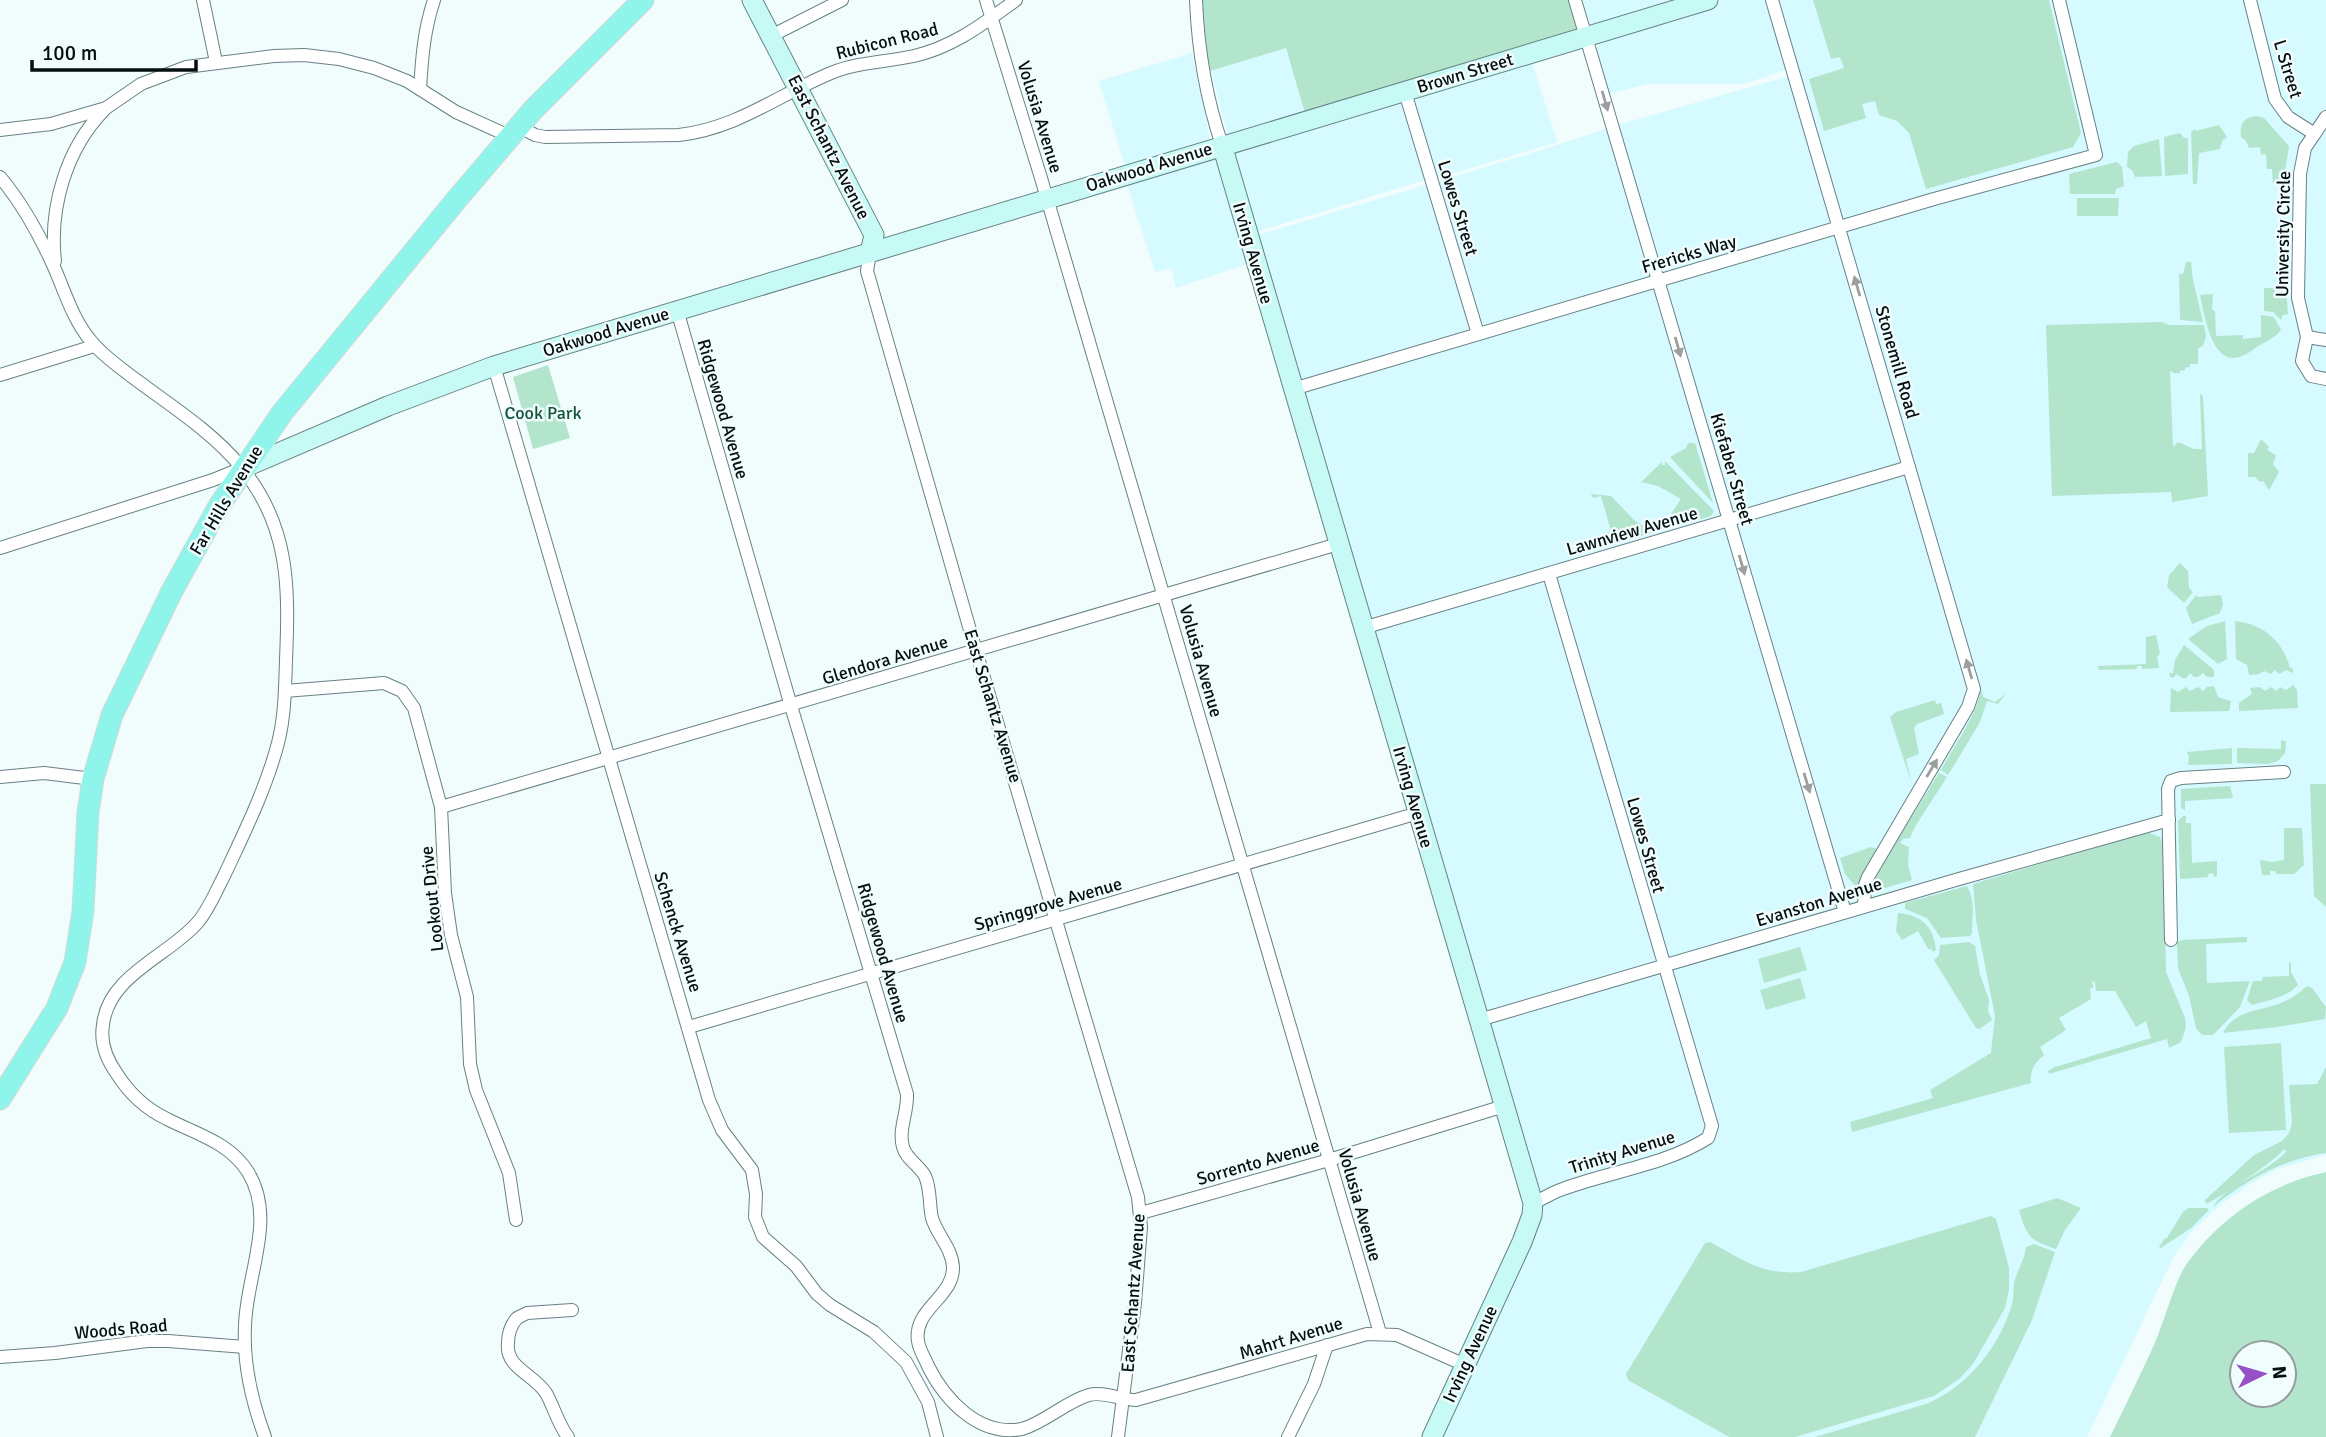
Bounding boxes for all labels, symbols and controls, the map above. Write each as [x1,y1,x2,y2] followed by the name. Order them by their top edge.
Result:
[834,18,940,64] street label: Rubicon Road
[32,28,196,72] scale bar
[2269,37,2307,101] street label: L Street
[42,40,97,66] text: 100 m
[1414,48,1516,98] street label: Brown Street
[1013,58,1067,176] street label: Volusia Avenue
[783,71,875,223] street label: East Schantz Avenue
[1601,91,1611,112] one-way arrow
[1083,137,1215,197] street label: Oakwood Avenue
[1433,158,1483,258] street label: Lowes Street
[2271,171,2295,297] street label: University Circle
[1228,200,1278,306] street label: Irving Avenue
[1639,230,1739,278] street label: Frericks Way
[1851,275,1861,296] one-way arrow
[540,302,672,362] street label: Oakwood Avenue
[1870,303,1924,421] street label: Stonemill Road
[692,336,754,482] street label: Ridgewood Avenue
[1674,336,1684,357] one-way arrow
[504,402,582,424] park label: Cook Park
[1705,410,1759,528] street label: Kiefaber Street
[185,441,267,559] street label: Far Hills Avenue
[1564,502,1700,560] street label: Lawnview Avenue
[1738,555,1748,576] one-way arrow
[1174,602,1228,720] street label: Volusia Avenue
[959,627,1027,785] street label: East Schantz Avenue
[819,630,951,690] street label: Glendora Avenue
[1963,658,1974,680] one-way arrow
[1388,744,1438,850] street label: Irving Avenue
[1926,759,1938,778] one-way arrow
[1802,773,1812,794] one-way arrow
[1622,795,1670,895] street label: Lowes Street
[416,845,448,953] street label: Lookout Drive
[649,869,707,995] street label: Schenck Avenue
[971,872,1125,936] street label: Springgrove Avenue
[1753,872,1885,932] street label: Evanston Avenue
[852,880,914,1026] street label: Ridgewood Avenue
[1566,1125,1678,1179] street label: Trinity Avenue
[1194,1134,1322,1190] street label: Sorrento Avenue
[1333,1146,1387,1264] street label: Volusia Avenue
[1116,1213,1150,1373] street label: East Schantz Avenue
[1438,1302,1502,1406] street label: Irving Avenue
[1237,1312,1345,1364] street label: Mahrt Avenue
[74,1314,168,1344] street label: Woods Road
[2228,1339,2298,1409] north arrow
[2266,1365,2291,1380] text: N

